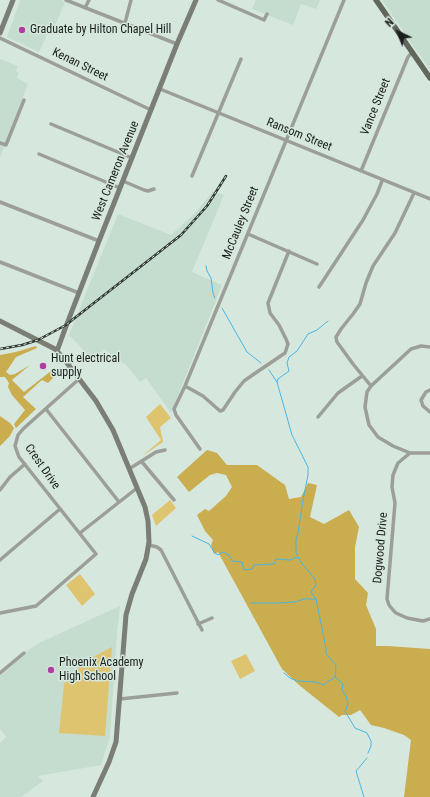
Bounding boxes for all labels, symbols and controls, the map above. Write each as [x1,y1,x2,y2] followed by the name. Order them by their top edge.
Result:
[378,12,418,52] north arrow
[383,16,396,30] text: N
[30,23,171,37] place label: Graduate by Hilton Chapel Hill
[17,25,27,35] marker: Graduate by Hilton Chapel Hill
[50,45,110,85] street label: Kenan Street
[358,76,394,138] street label: Vance Street
[264,115,334,155] street label: Ransom Street
[89,119,143,223] street label: West Cameron Avenue
[220,185,262,261] street label: McCauley Street
[51,352,120,380] place label: Hunt electrical supply
[38,361,48,371] marker: Hunt electrical supply
[21,442,63,492] street label: Crest Drive
[371,512,391,584] street label: Dogwood Drive
[59,656,144,684] place label: Phoenix Academy High School
[46,665,56,675] marker: Phoenix Academy High School

